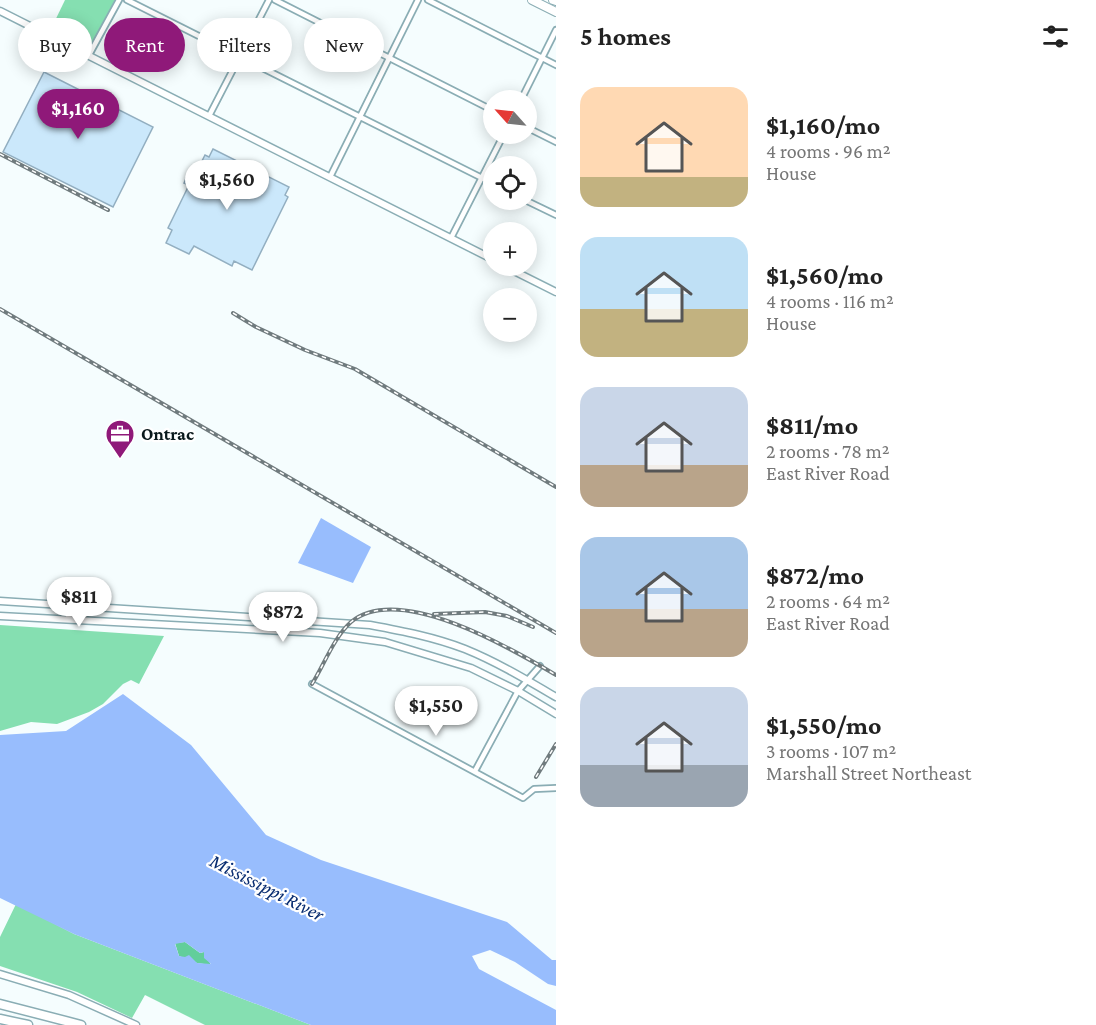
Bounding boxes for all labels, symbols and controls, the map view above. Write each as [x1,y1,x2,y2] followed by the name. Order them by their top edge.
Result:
[18,18,92,72] chip: Buy
[104,18,185,72] chip: Rent
[197,18,292,72] chip: Filters
[304,18,384,72] chip: New
[1039,20,1072,53] icon: filters
[580,22,671,51] text: 5 homes
[29,89,127,140] pin: $1,160
[483,90,537,144] north arrow
[483,90,537,342] map controls
[51,97,105,119] text: $1,160
[628,111,700,183] icon: home
[766,111,880,140] text: $1,160/mo
[766,140,891,162] text: 4 rooms · 96 m²
[483,156,537,210] button: locate
[178,160,276,211] pin: $1,560
[766,162,816,184] text: House
[199,168,255,190] text: $1,560
[483,222,537,276] button: +
[628,261,700,333] icon: home
[766,261,883,290] text: $1,560/mo
[483,288,537,342] button: −
[766,290,894,312] text: 4 rooms · 116 m²
[766,312,816,334] text: House
[628,411,700,483] icon: home
[766,411,858,440] text: $811/mo
[104,418,136,460] office icon: Ontrac
[141,424,194,444] place label: Ontrac
[766,440,890,462] text: 2 rooms · 78 m²
[766,462,890,484] text: East River Road
[628,561,700,633] icon: home
[766,561,864,590] text: $872/mo
[43,577,115,628] pin: $811
[61,585,97,607] text: $811
[766,590,890,612] text: 2 rooms · 64 m²
[247,592,319,643] pin: $872
[263,600,303,622] text: $872
[766,612,890,634] text: East River Road
[387,686,485,737] pin: $1,550
[409,694,463,716] text: $1,550
[628,711,700,783] icon: home
[766,711,881,740] text: $1,550/mo
[766,740,896,762] text: 3 rooms · 107 m²
[766,762,972,784] text: Marshall Street Northeast
[205,848,329,926] water label: Mississippi River

